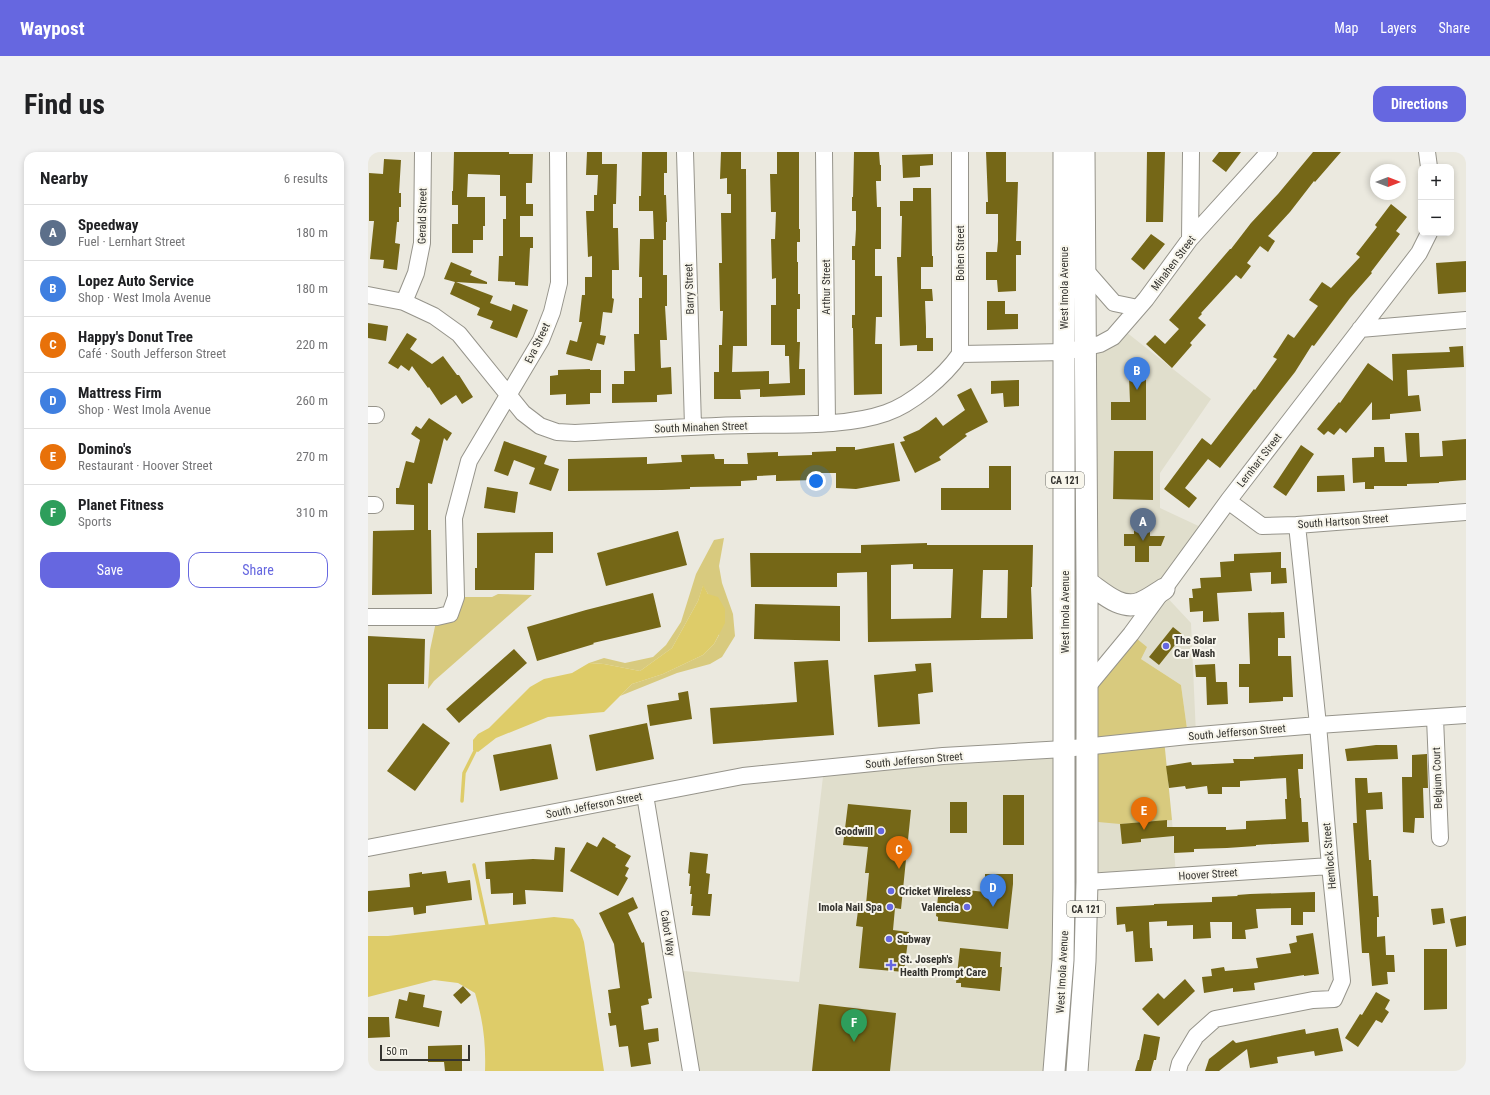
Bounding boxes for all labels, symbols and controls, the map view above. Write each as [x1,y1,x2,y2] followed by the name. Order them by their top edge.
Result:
[20,17,85,40] text: Waypost
[1334,20,1358,36] text: Map
[1380,20,1417,36] text: Layers
[1439,20,1470,36] text: Share
[1373,86,1466,122] button: Directions
[24,88,105,121] text: Find us
[1370,164,1406,200] north arrow
[1418,164,1454,236] map controls
[1418,164,1454,200] button: +
[40,168,88,188] text: Nearby
[284,171,328,186] text: 6 results
[416,188,429,244] street label: Gerald Street
[1418,200,1454,236] button: −
[78,216,138,234] text: Speedway
[49,225,57,240] text: A
[296,225,328,240] text: 180 m
[954,225,967,281] street label: Bohen Street
[1148,233,1198,293] street label: Minahen Street
[78,234,185,249] text: Fuel · Lernhart Street
[1058,247,1071,329] street label: West Imola Avenue
[820,259,833,315] street label: Arthur Street
[682,263,697,315] street label: Barry Street
[78,272,194,290] text: Lopez Auto Service
[49,281,57,296] text: B
[296,281,328,296] text: 180 m
[78,290,211,305] text: Shop · West Imola Avenue
[522,321,553,366] street label: Eva Street
[78,328,193,346] text: Happy's Donut Tree
[49,337,57,352] text: C
[296,337,328,352] text: 220 m
[78,346,226,361] text: Café · South Jefferson Street
[1124,357,1150,390] pin: B
[78,384,162,402] text: Mattress Firm
[49,393,57,408] text: D
[296,393,328,408] text: 260 m
[78,402,211,417] text: Shop · West Imola Avenue
[654,419,748,436] street label: South Minahen Street
[1234,431,1284,490] street label: Lernhart Street
[78,440,132,458] text: Domino's
[50,449,56,464] text: E
[296,449,328,464] text: 270 m
[78,458,213,473] text: Restaurant · Hoover Street
[806,471,826,491] your location
[1046,472,1084,488] road number: CA 121
[78,496,164,514] text: Planet Fitness
[50,505,56,520] text: F
[296,505,328,520] text: 310 m
[1130,508,1156,541] pin: A
[1297,512,1389,531] street label: South Hartson Street
[78,514,112,529] text: Sports
[40,552,180,588] button: Save
[188,552,328,588] button: Share
[1059,571,1072,653] street label: West Imola Avenue
[1174,634,1217,660] place label: The Solar Car Wash
[1161,641,1171,651] marker: The Solar Car Wash
[1188,722,1286,743] street label: South Jefferson Street
[1430,747,1445,809] street label: Belgium Court
[865,750,963,771] street label: South Jefferson Street
[545,790,643,821] street label: South Jefferson Street
[1131,797,1157,830] pin: E
[1320,822,1339,890] street label: Hemlock Street
[835,825,873,838] place label: Goodwill
[876,826,886,836] marker: Goodwill
[886,836,912,869] pin: C
[1178,866,1238,883] street label: Hoover Street
[980,874,1006,907] pin: D
[899,885,971,898] place label: Cricket Wireless
[886,886,896,896] marker: Cricket Wireless
[818,901,882,914] place label: Imola Nail Spa
[921,901,959,914] place label: Valencia
[1067,901,1105,917] road number: CA 121
[885,902,895,912] marker: Imola Nail Spa
[962,902,972,912] marker: Valencia
[657,909,678,957] street label: Cabot Way
[1054,930,1071,1014] street label: West Imola Avenue
[897,933,931,946] place label: Subway
[884,934,894,944] marker: Subway
[900,953,986,979] place label: St. Joseph's Health Prompt Care
[885,959,897,971] marker: St. Joseph's Health Prompt Care
[841,1009,867,1042] pin: F
[380,1043,470,1062] scale bar
[386,1045,408,1058] text: 50 m

